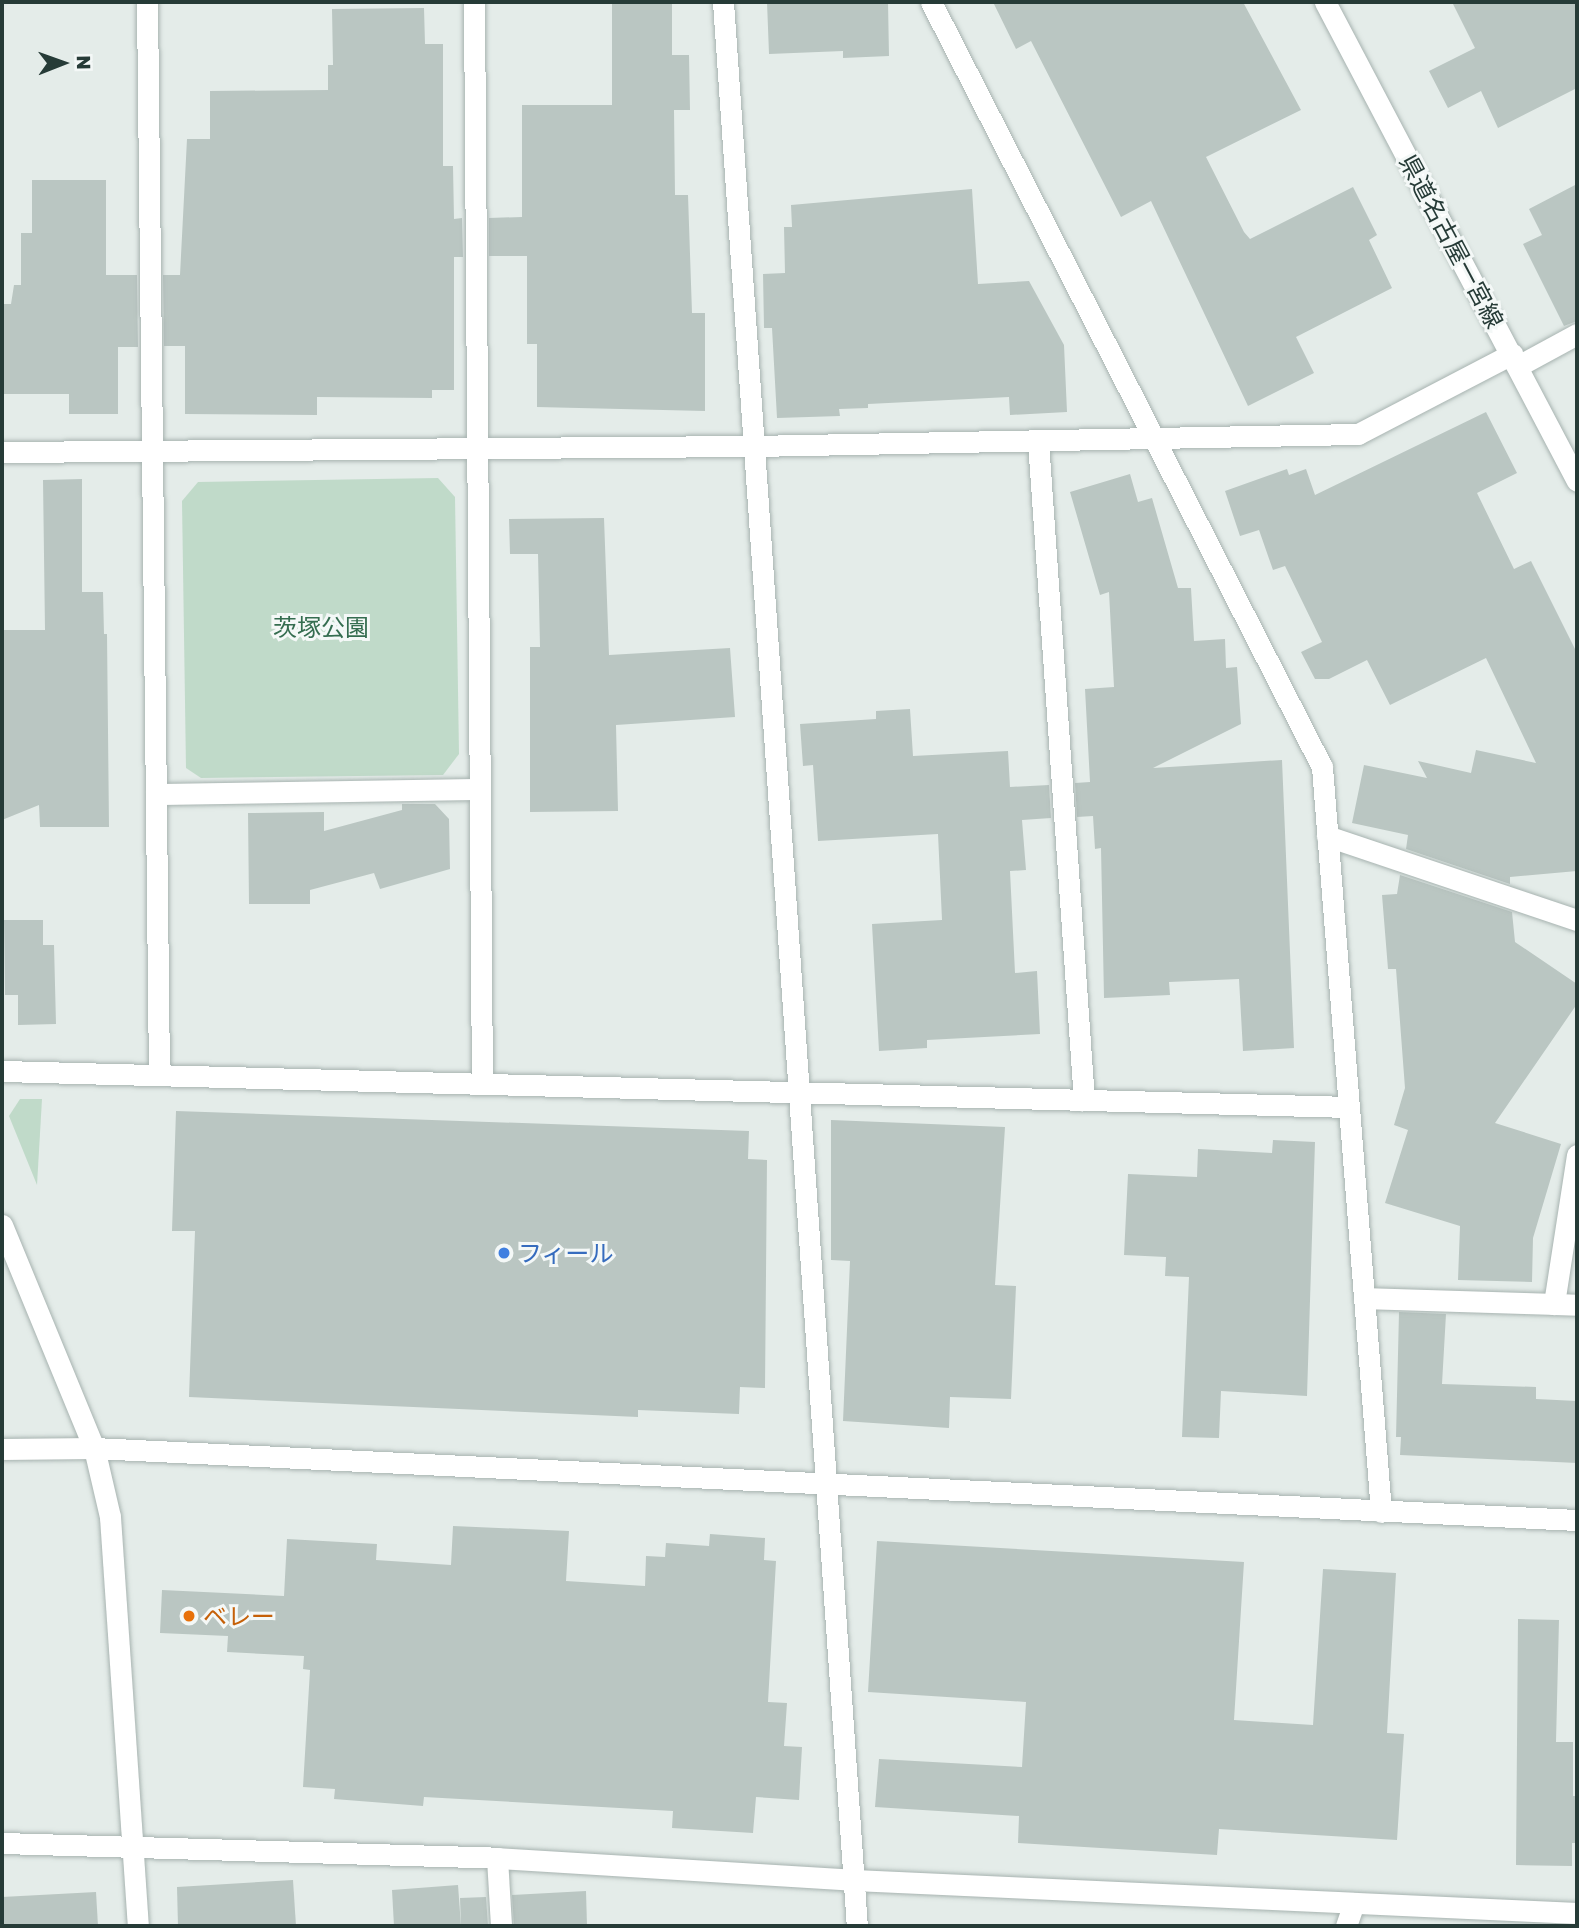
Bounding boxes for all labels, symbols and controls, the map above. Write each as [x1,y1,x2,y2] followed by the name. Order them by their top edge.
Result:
[28,28,98,98] north arrow
[73,55,96,70] text: N
[1394,149,1510,333] street label: 県道名古屋一宮線
[273,613,369,641] park label: 茨塚公園
[518,1239,614,1267] place label: フィール
[496,1245,512,1261] marker: フィール
[203,1602,275,1630] place label: ベレー
[181,1608,197,1624] marker: ベレー

